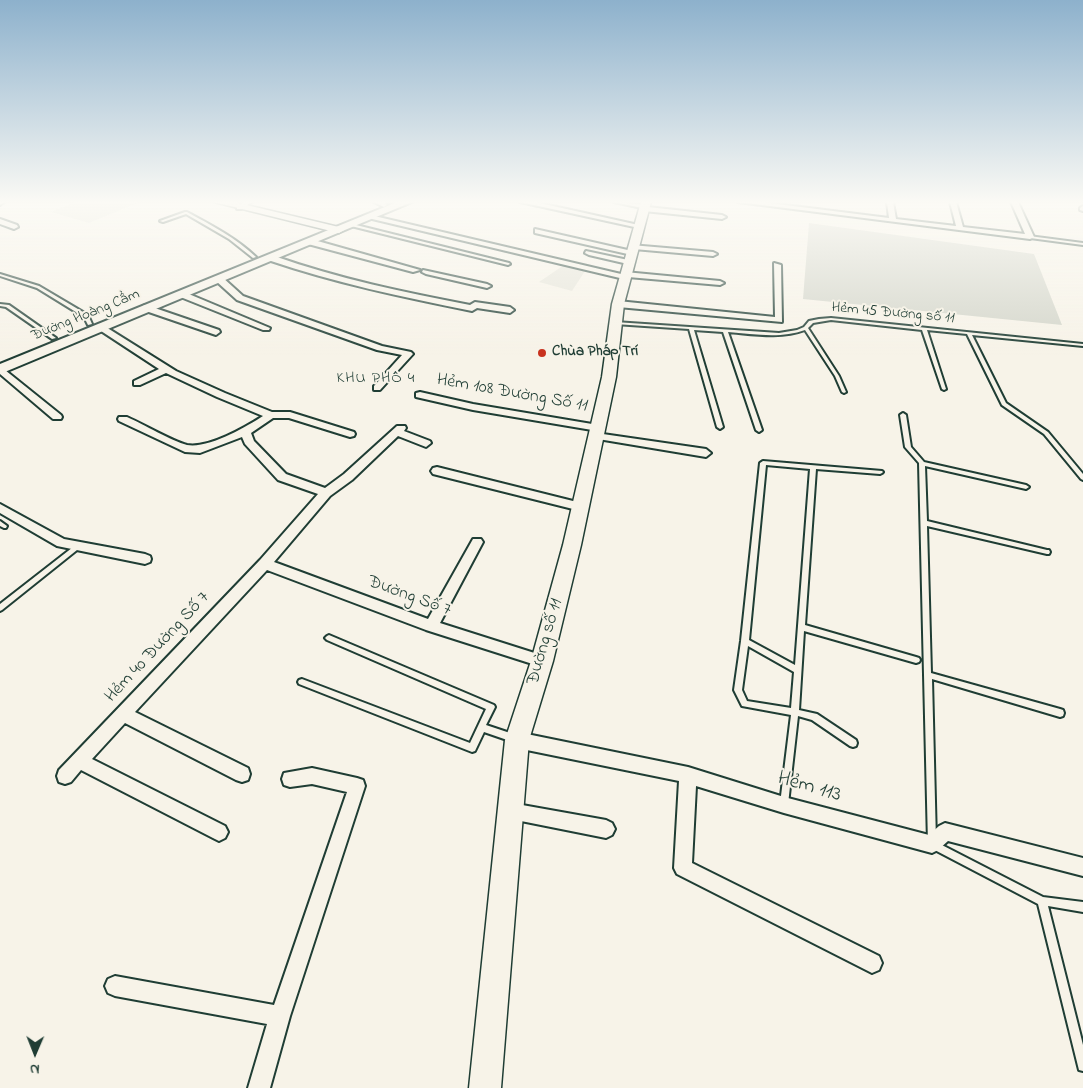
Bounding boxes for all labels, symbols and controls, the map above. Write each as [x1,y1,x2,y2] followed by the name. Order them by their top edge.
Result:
[29,286,143,346] street label: Đường Hoàng Cầm
[831,300,955,328] street label: Hẻm 45 Đường số 11
[552,344,638,362] place label: Chùa Pháp Trí
[536,347,548,359] marker: Chùa Pháp Trí
[335,369,417,389] district label: KHU PHỐ 4
[435,370,589,418] street label: Hẻm 108 Đường Số 11
[364,572,454,622] street label: Đường Số 7
[101,588,215,708] street label: Hẻm 40 Đường Số 7
[523,596,569,688] street label: Đường số 11
[774,767,844,809] street label: Hẻm 113
[10,1028,60,1078] north arrow
[30,1058,40,1079] text: N

